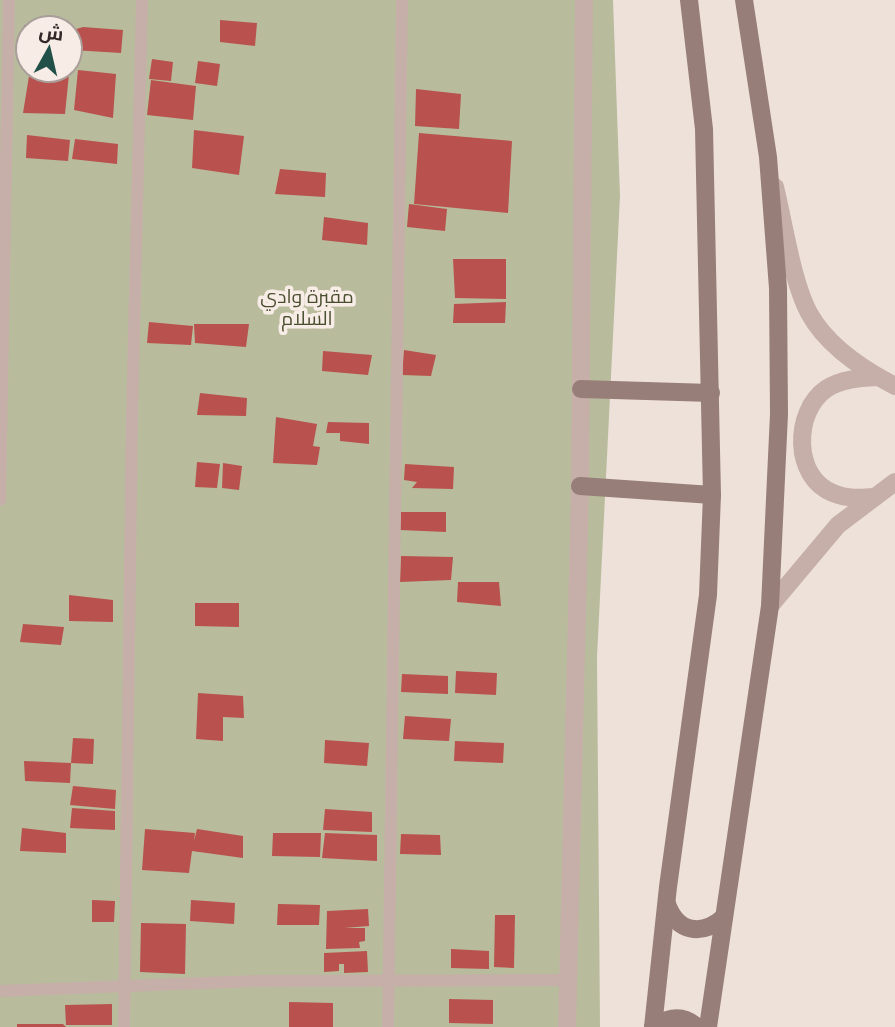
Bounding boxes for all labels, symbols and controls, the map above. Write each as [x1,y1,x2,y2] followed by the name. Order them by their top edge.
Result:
[14,14,84,84] north arrow
[38,21,65,46] text: ش
[260,286,354,332] park label: مقبرة وادي السلام

